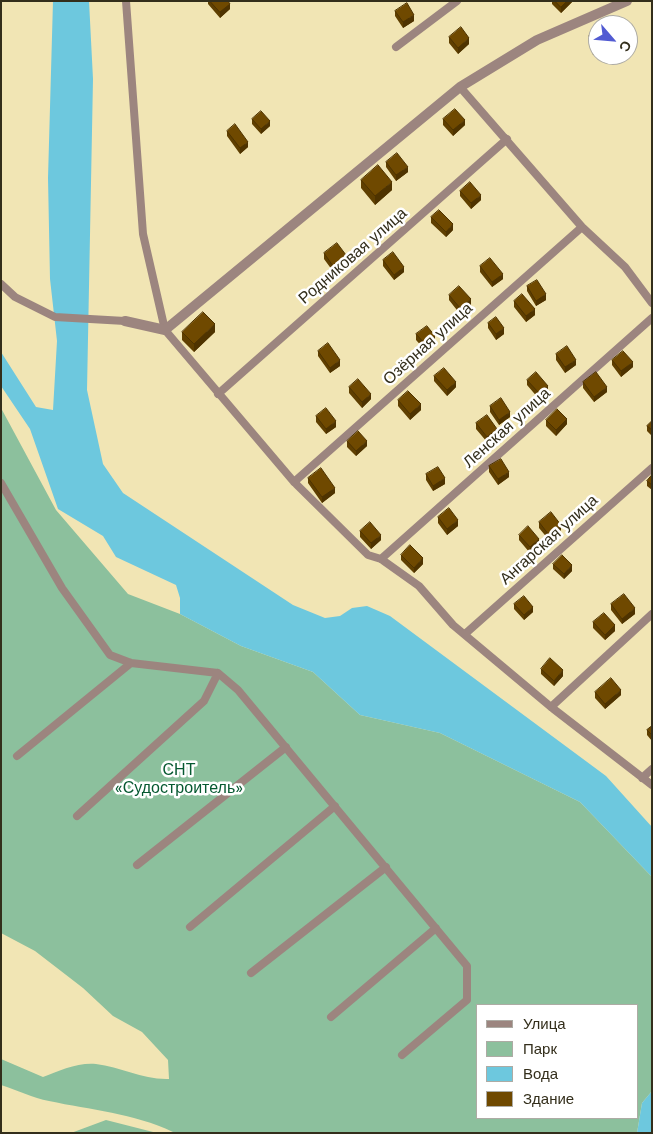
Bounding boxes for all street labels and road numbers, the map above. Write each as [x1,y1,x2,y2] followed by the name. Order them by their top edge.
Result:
[295,204,411,308] street label: Родниковая улица
[379,299,477,389] street label: Озёрная улица
[459,384,555,472] street label: Ленская улица
[496,491,602,589] street label: Ангарская улица

